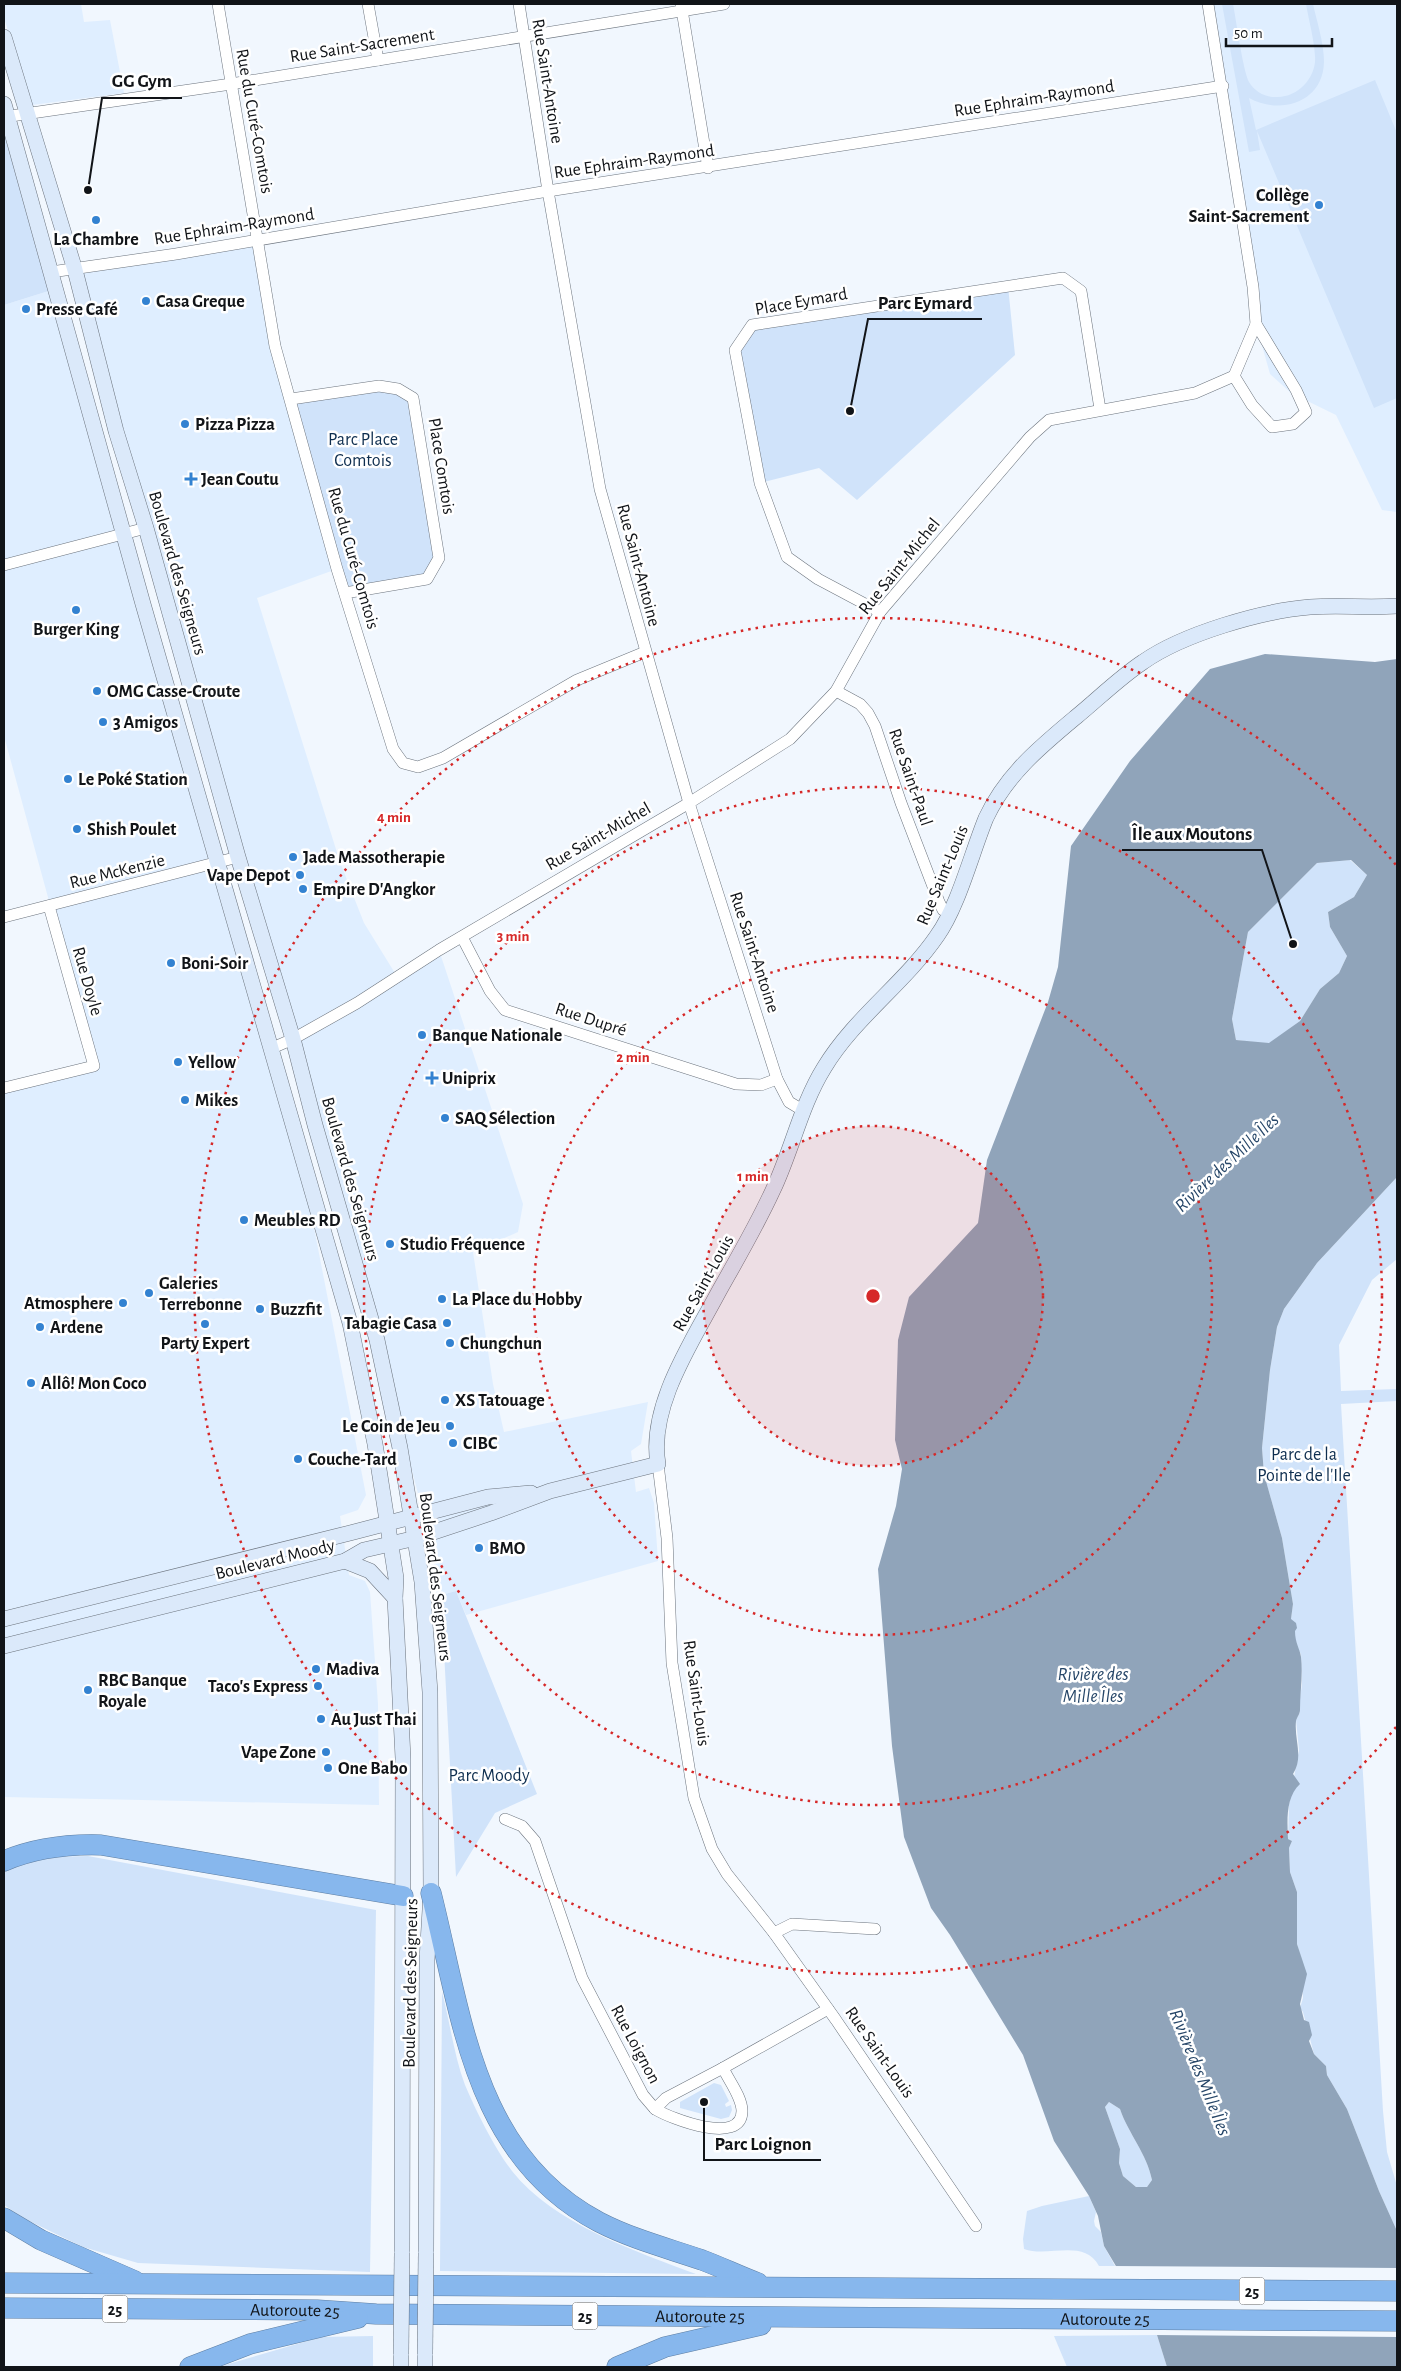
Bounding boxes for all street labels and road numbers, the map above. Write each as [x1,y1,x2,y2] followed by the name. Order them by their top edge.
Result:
[528,17,566,145] street label: Rue Saint-Antoine
[289,26,436,66] street label: Rue Saint-Sacrement
[232,47,276,195] street label: Rue du Curé-Comtois
[953,77,1115,121] street label: Rue Ephraim-Raymond
[553,142,716,182] street label: Rue Ephraim-Raymond
[153,205,315,249] street label: Rue Ephraim-Raymond
[753,285,849,319] street label: Place Eymard
[424,416,458,516] street label: Place Comtois
[324,485,382,631] street label: Rue du Curé-Comtois
[145,489,209,657] street label: Boulevard des Seigneurs
[613,502,663,628] street label: Rue Saint-Antoine
[856,515,944,618] street label: Rue Saint-Michel
[885,726,935,828] street label: Rue Saint-Paul
[543,800,654,874] street label: Rue Saint-Michel
[914,823,972,928] street label: Rue Saint-Louis
[68,851,167,892] street label: Rue McKenzie
[726,890,782,1015] street label: Rue Saint-Antoine
[69,945,105,1018] street label: Rue Doyle
[553,1000,629,1040] street label: Rue Dupré
[318,1095,382,1263] street label: Boulevard des Seigneurs
[670,1232,738,1335] street label: Rue Saint-Louis
[416,1492,454,1662] street label: Boulevard des Seigneurs
[214,1536,337,1583] street label: Boulevard Moody
[680,1639,712,1747] street label: Rue Saint-Louis
[401,1898,421,2068] street label: Boulevard des Seigneurs
[607,2002,663,2087] street label: Rue Loignon
[841,2004,917,2102] street label: Rue Saint-Louis
[1240,2278,1264,2304] road number: 25
[102,2296,128,2322] road number: 25
[250,2302,340,2322] street label: Autoroute 25
[572,2302,598,2330] road number: 25
[655,2308,745,2327] street label: Autoroute 25
[1060,2311,1150,2329] street label: Autoroute 25

